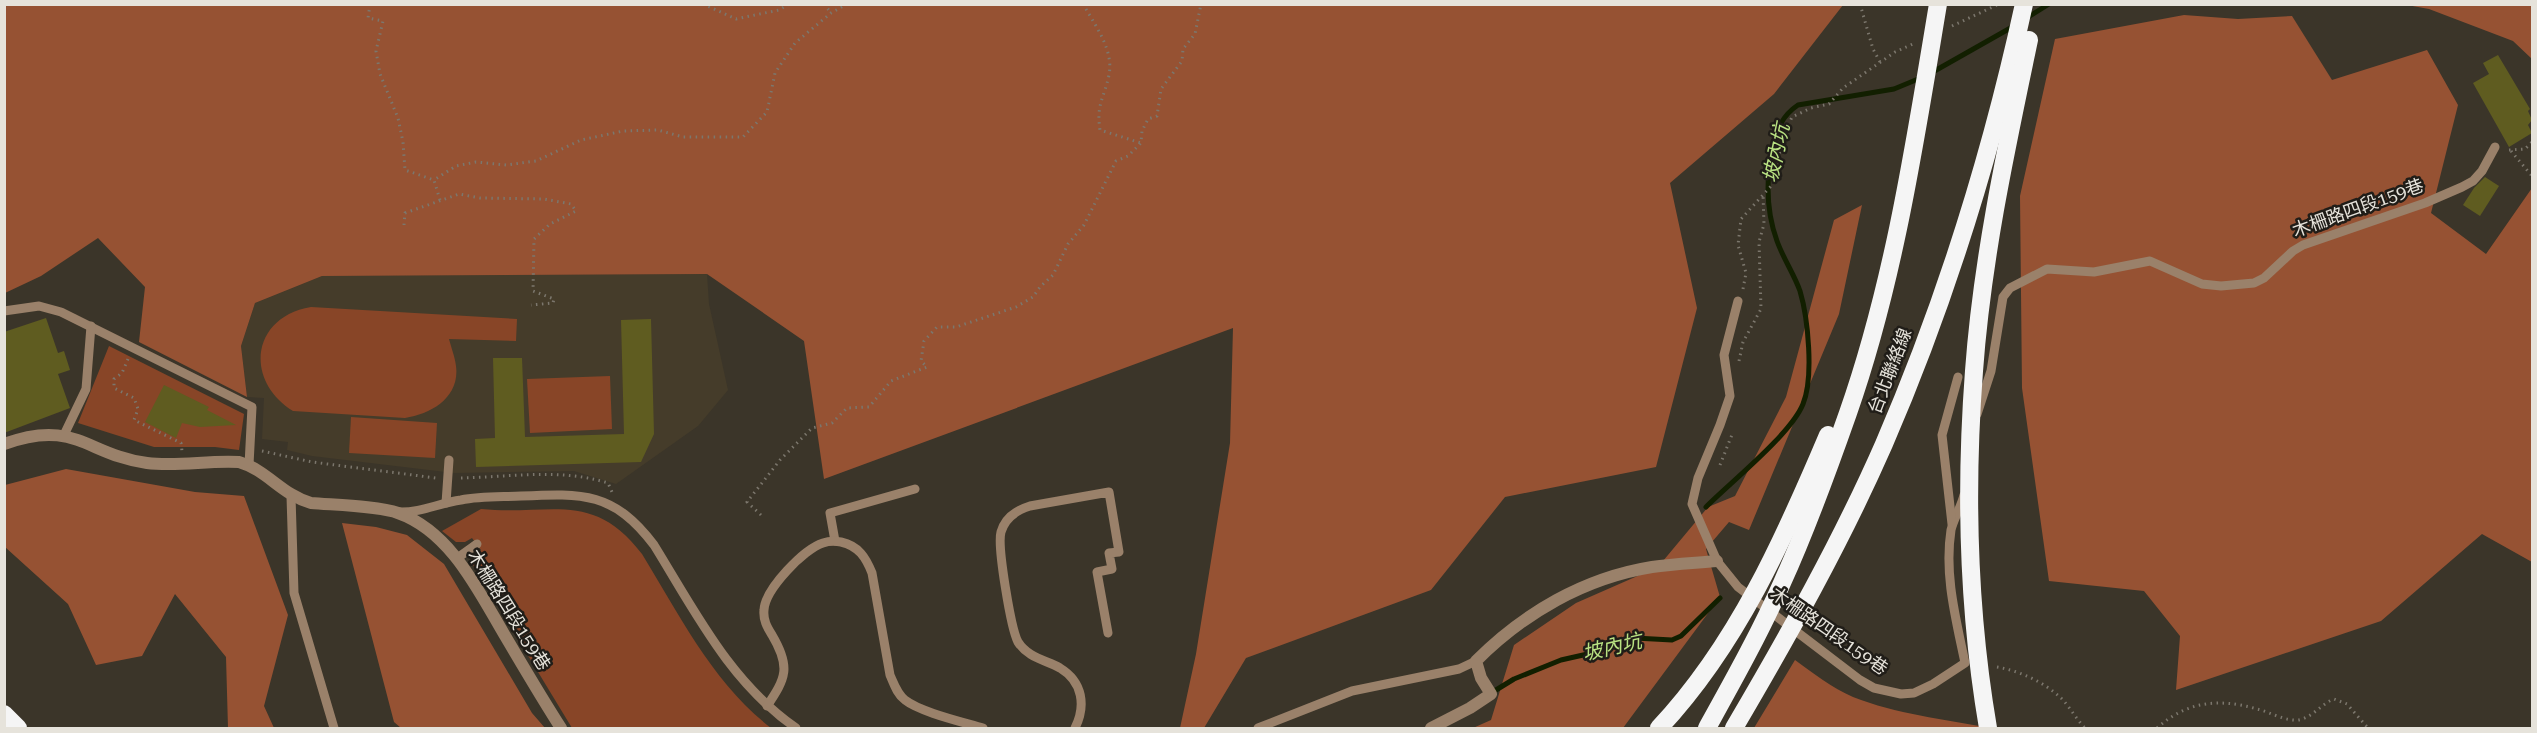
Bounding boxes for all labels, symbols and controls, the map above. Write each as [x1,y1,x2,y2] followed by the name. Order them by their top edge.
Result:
[1758,118,1795,185] water label: 坡內坑
[2289,174,2426,241] street label: 木柵路四段159巷
[1864,325,1915,417] street label: 台北聯絡線
[464,546,555,674] street label: 木柵路四段159巷
[1767,582,1892,679] street label: 木柵路四段159巷
[1580,628,1647,665] water label: 坡內坑

